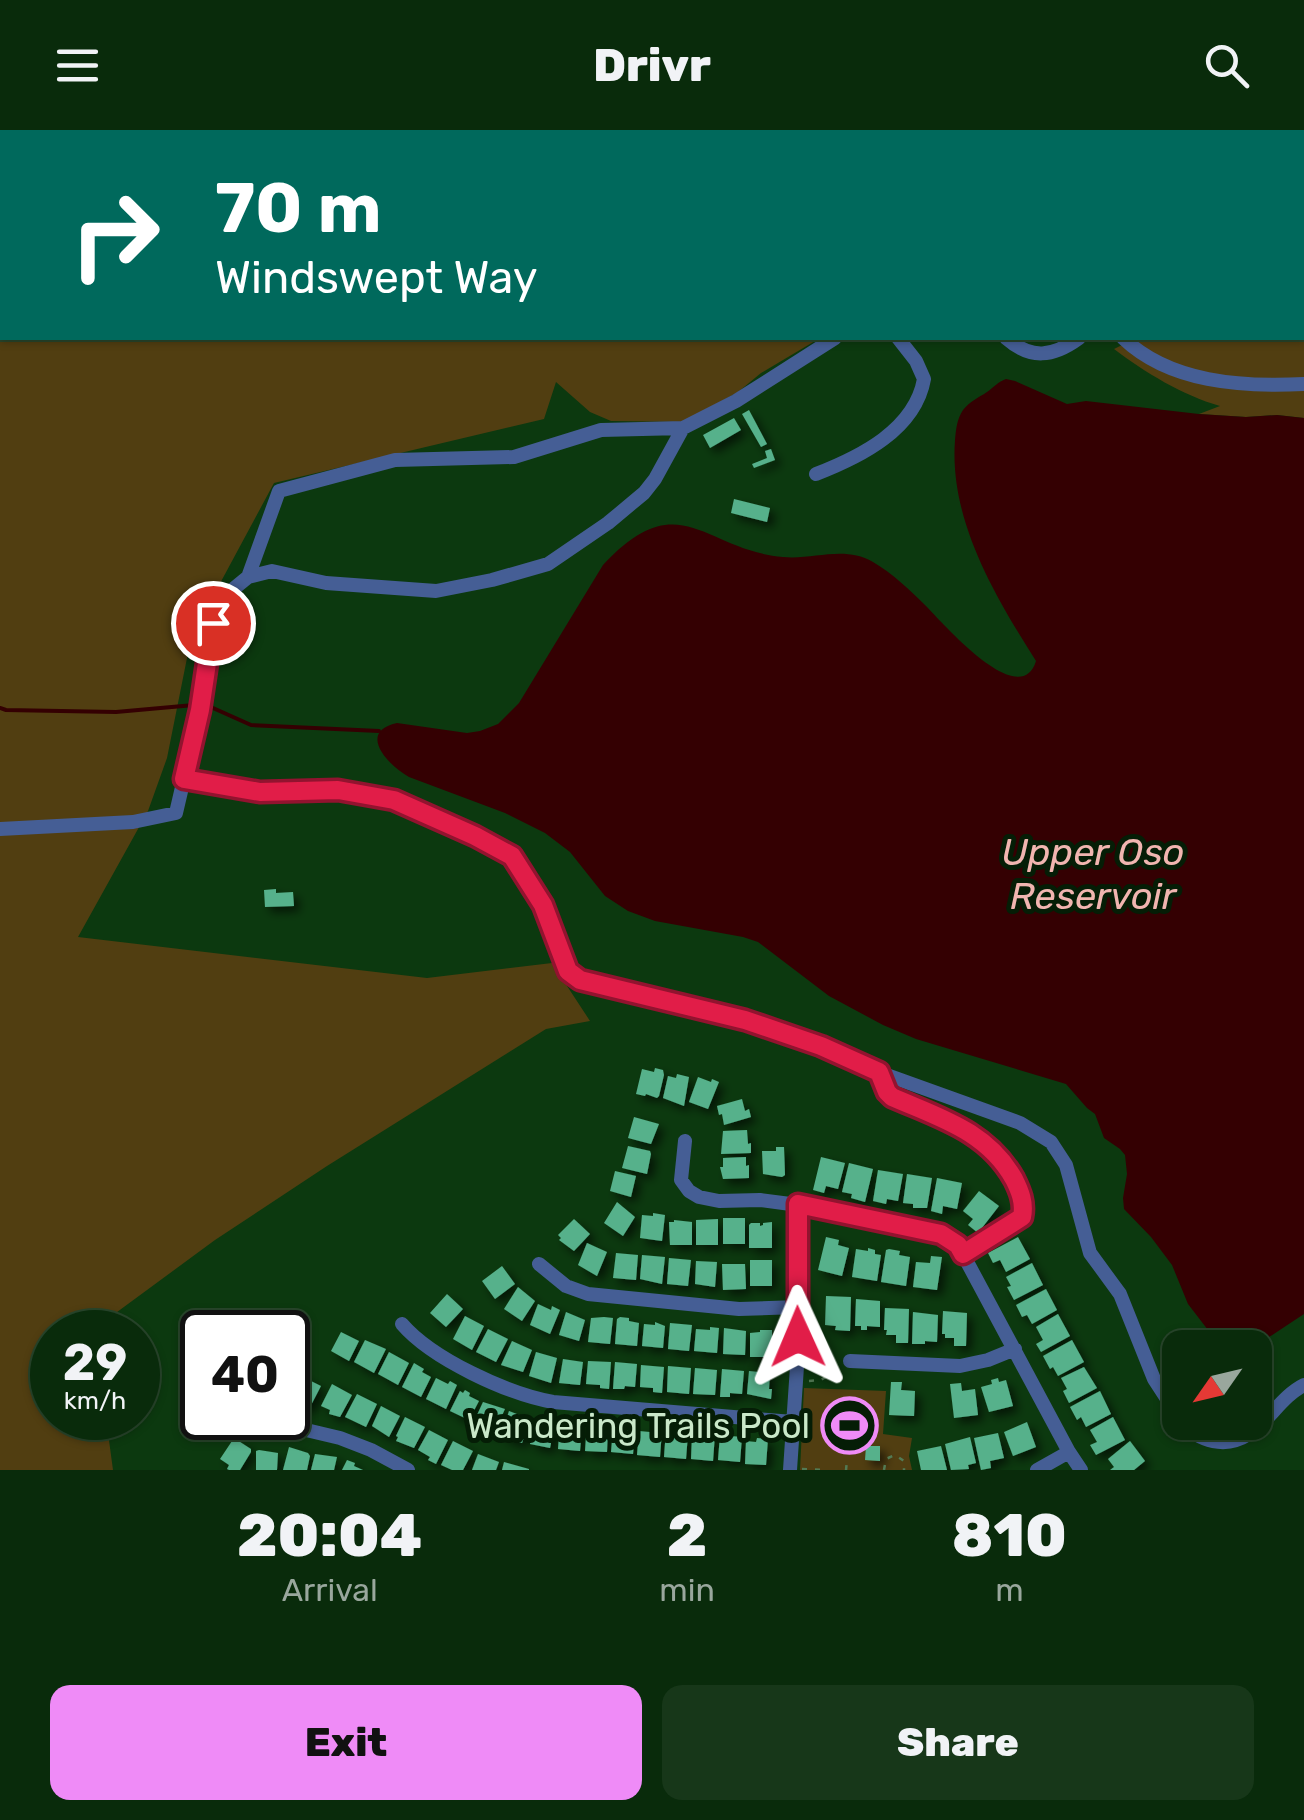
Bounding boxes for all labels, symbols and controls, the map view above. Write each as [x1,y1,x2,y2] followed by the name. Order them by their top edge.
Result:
[50,38,105,93] icon: menu
[1199,38,1254,93] icon: search
[593,39,711,92] text: Drivr
[215,167,382,250] text: 70 m
[50,170,180,300] icon: right
[215,251,538,304] text: Windswept Way
[171,581,256,666] pin
[186,596,241,651] icon: arrive
[1002,829,1184,919] water label: Upper Oso Reservoir
[746,1285,850,1389] position arrow
[180,1310,310,1440] speed limit sign: 40
[1162,1330,1272,1440] north arrow
[1162,1330,1272,1440] map controls
[63,1333,127,1393] text: 29
[64,1386,126,1415] text: km/h
[819,1396,879,1456] sports icon: Wandering Trails Pool
[466,1405,810,1447] place label: Wandering Trails Pool
[237,1500,422,1571] text: 20:04
[667,1500,707,1571] text: 2
[952,1500,1067,1571] text: 810
[282,1571,378,1609] text: Arrival
[659,1571,715,1609] text: min
[995,1571,1024,1609] text: m
[50,1685,642,1800] button: Exit
[662,1685,1254,1800] button: Share

